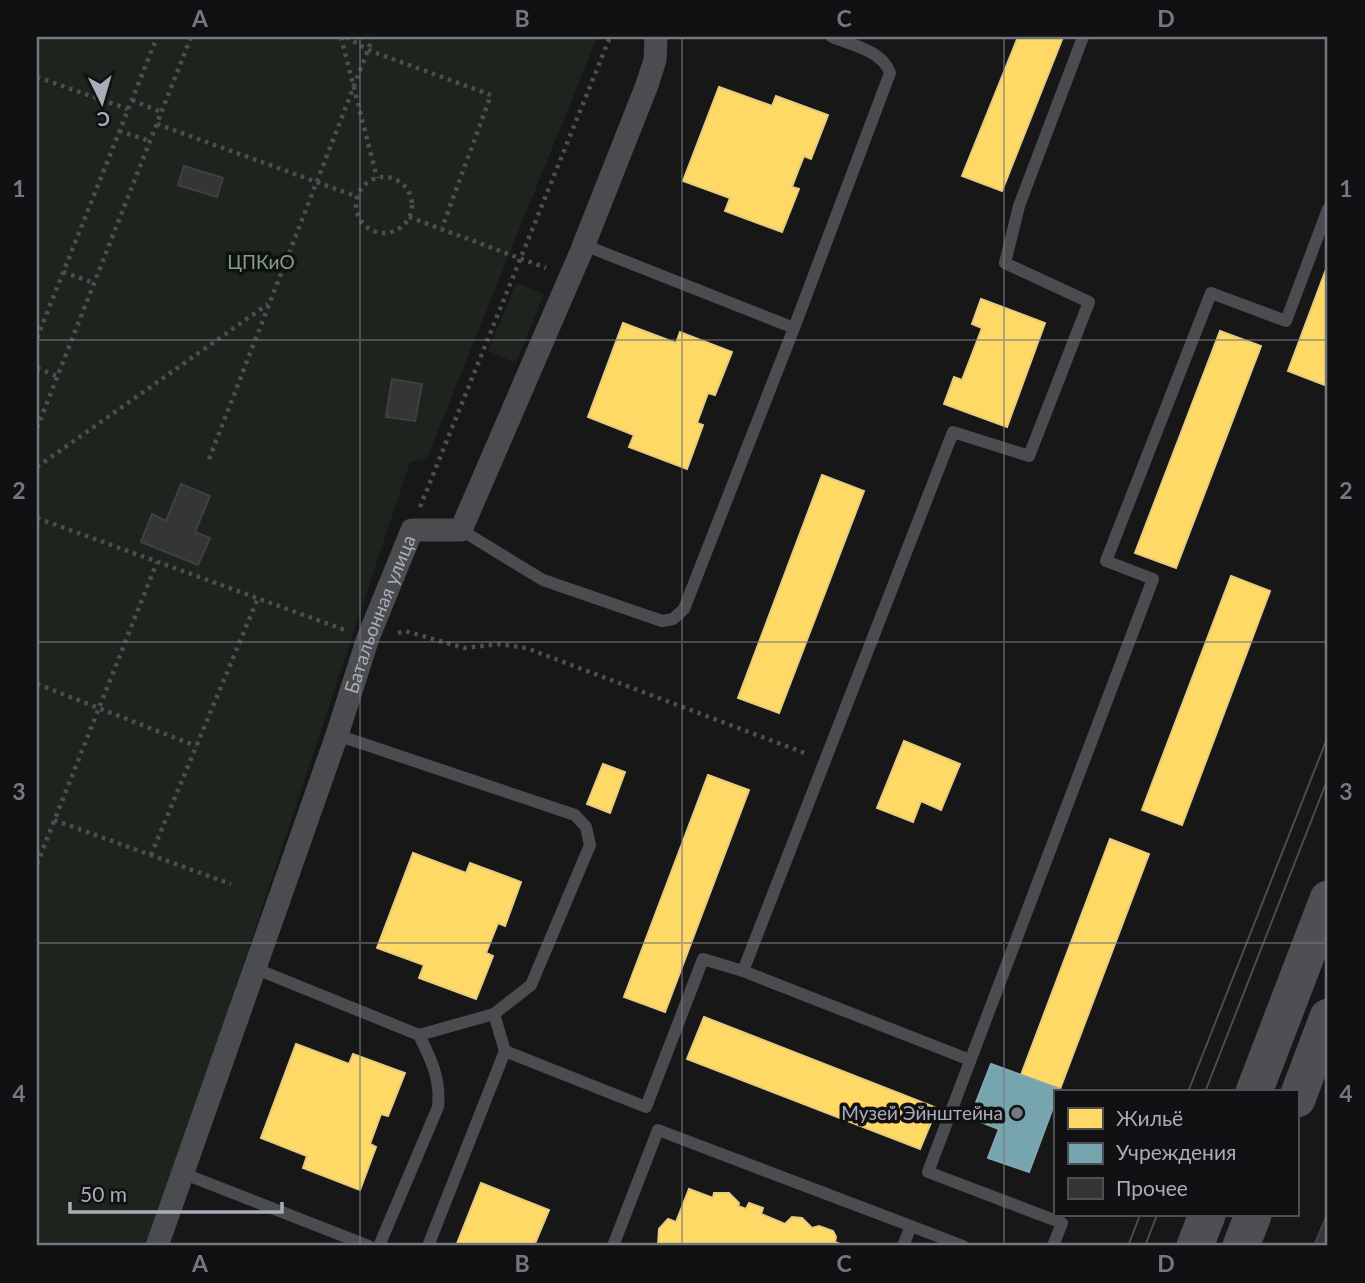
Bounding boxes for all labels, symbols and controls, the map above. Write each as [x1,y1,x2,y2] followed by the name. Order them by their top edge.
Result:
[191,4,209,32] text: A
[514,4,530,32] text: B
[836,4,852,32] text: C
[1157,4,1175,32] text: D
[66,66,136,136] north arrow
[96,107,111,131] text: С
[12,174,26,202] text: 1
[1339,174,1353,202] text: 1
[227,250,295,273] park label: ЦПКиО
[12,476,26,504] text: 2
[1339,476,1353,504] text: 2
[339,531,420,696] street label: Батальонная улица
[12,777,26,805] text: 3
[1339,777,1353,805] text: 3
[12,1079,26,1107] text: 4
[1339,1079,1353,1107] text: 4
[1054,1090,1298,1216] legend
[841,1101,1003,1124] place label: Музей Эйнштейна
[1009,1105,1025,1121] marker: Музей Эйнштейна
[1116,1105,1183,1130] text: Жильё
[1116,1139,1236,1164] text: Учреждения
[70,1171,282,1215] scale bar
[1116,1175,1188,1200] text: Прочее
[80,1181,127,1206] text: 50 m
[191,1249,209,1277] text: A
[514,1249,530,1277] text: B
[836,1249,852,1277] text: C
[1157,1249,1175,1277] text: D

